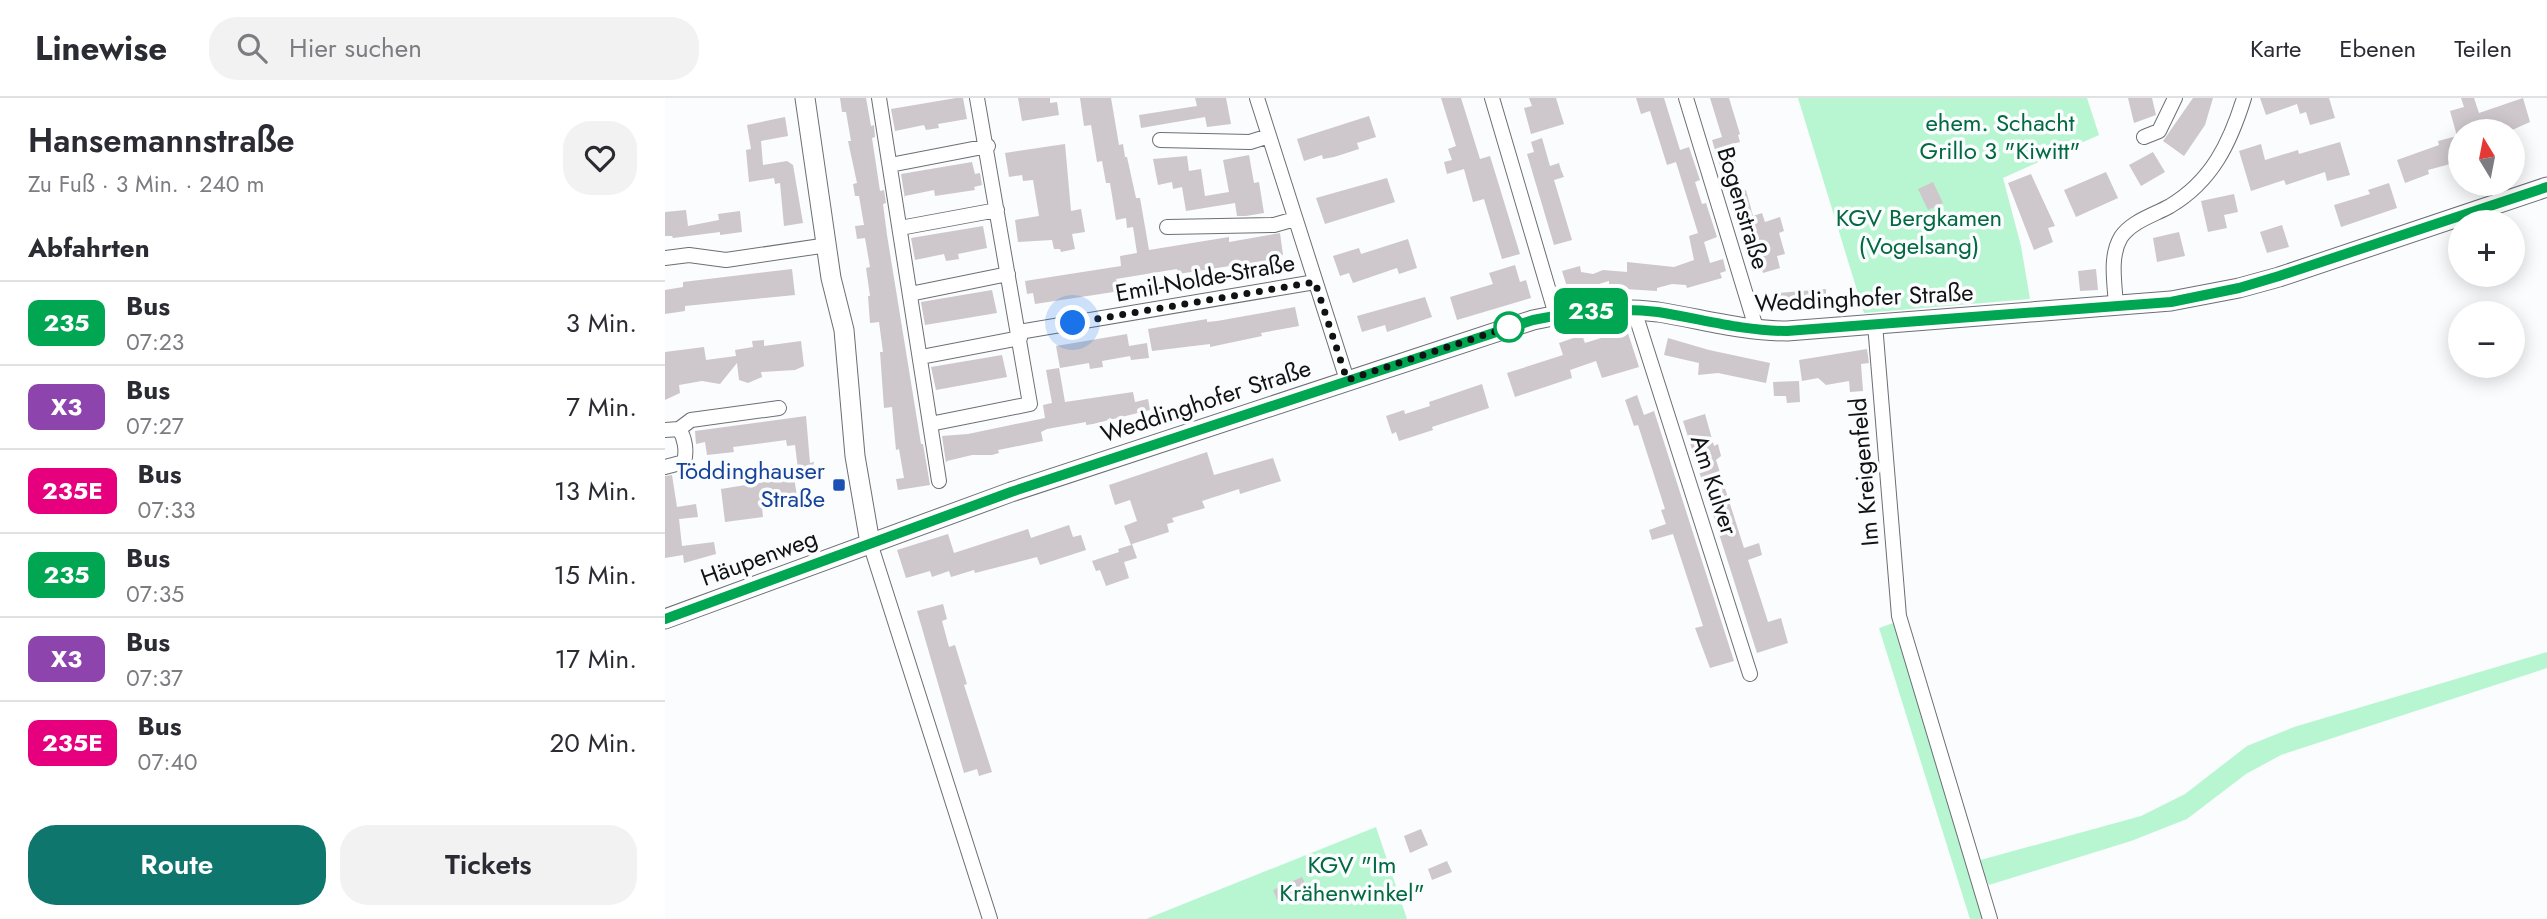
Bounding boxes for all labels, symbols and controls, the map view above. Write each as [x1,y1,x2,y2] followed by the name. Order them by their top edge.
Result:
[209,17,699,80] search box
[35,25,167,72] text: Linewise
[233,29,271,67] icon: search
[289,29,422,67] text: Hier suchen
[2250,31,2301,66] text: Karte
[2339,31,2416,66] text: Ebenen
[2454,31,2512,66] text: Teilen
[1920,105,2080,168] park label: ehem. Schacht Grillo 3 "Kiwitt"
[28,117,294,164] text: Hansemannstraße
[2448,119,2525,196] north arrow
[2448,119,2525,378] map controls
[563,121,637,195] button: heart
[1708,142,1779,273] street label: Bogenstraße
[28,167,265,201] text: Zu Fuß · 3 Min. · 240 m
[1836,200,2002,263] park label: KGV Bergkamen (Vogelsang)
[2448,210,2525,287] button: +
[28,229,150,267] text: Abfahrten
[1112,245,1297,311] street label: Emil-Nolde-Straße
[1754,274,1974,321] street label: Weddinghofer Straße
[126,287,170,325] text: Bus
[1551,288,1631,334] line badge: 235
[1568,293,1614,328] text: 235
[2448,301,2525,378] button: −
[566,304,637,342] text: 3 Min.
[43,305,90,340] text: 235
[1055,305,1090,340] your location
[1494,312,1524,342] unlabelled marker
[126,325,184,359] text: 07:23
[1096,350,1315,451] street label: Weddinghofer Straße
[126,371,170,409] text: Bus
[566,388,637,426] text: 7 Min.
[51,389,82,424] text: X3
[1840,396,1887,548] street label: Im Kreigenfeld
[126,409,184,443] text: 07:27
[1682,430,1747,540] street label: Am Kulver
[676,453,826,516] place label: Töddinghauser Straße
[138,455,182,493] text: Bus
[554,472,637,510] text: 13 Min.
[42,473,103,508] text: 235E
[831,477,847,493] marker: Töddinghauser Straße
[138,493,196,527] text: 07:33
[696,520,822,595] street label: Häupenweg
[126,539,170,577] text: Bus
[554,556,637,594] text: 15 Min.
[43,557,90,592] text: 235
[126,577,184,611] text: 07:35
[126,623,170,661] text: Bus
[555,640,637,678] text: 17 Min.
[51,641,82,676] text: X3
[126,661,183,695] text: 07:37
[138,707,182,745] text: Bus
[550,724,637,762] text: 20 Min.
[42,725,103,760] text: 235E
[138,745,198,779] text: 07:40
[28,825,326,905] button: Route
[340,825,637,905] button: Tickets
[1279,847,1425,910] park label: KGV "Im Krähenwinkel"

